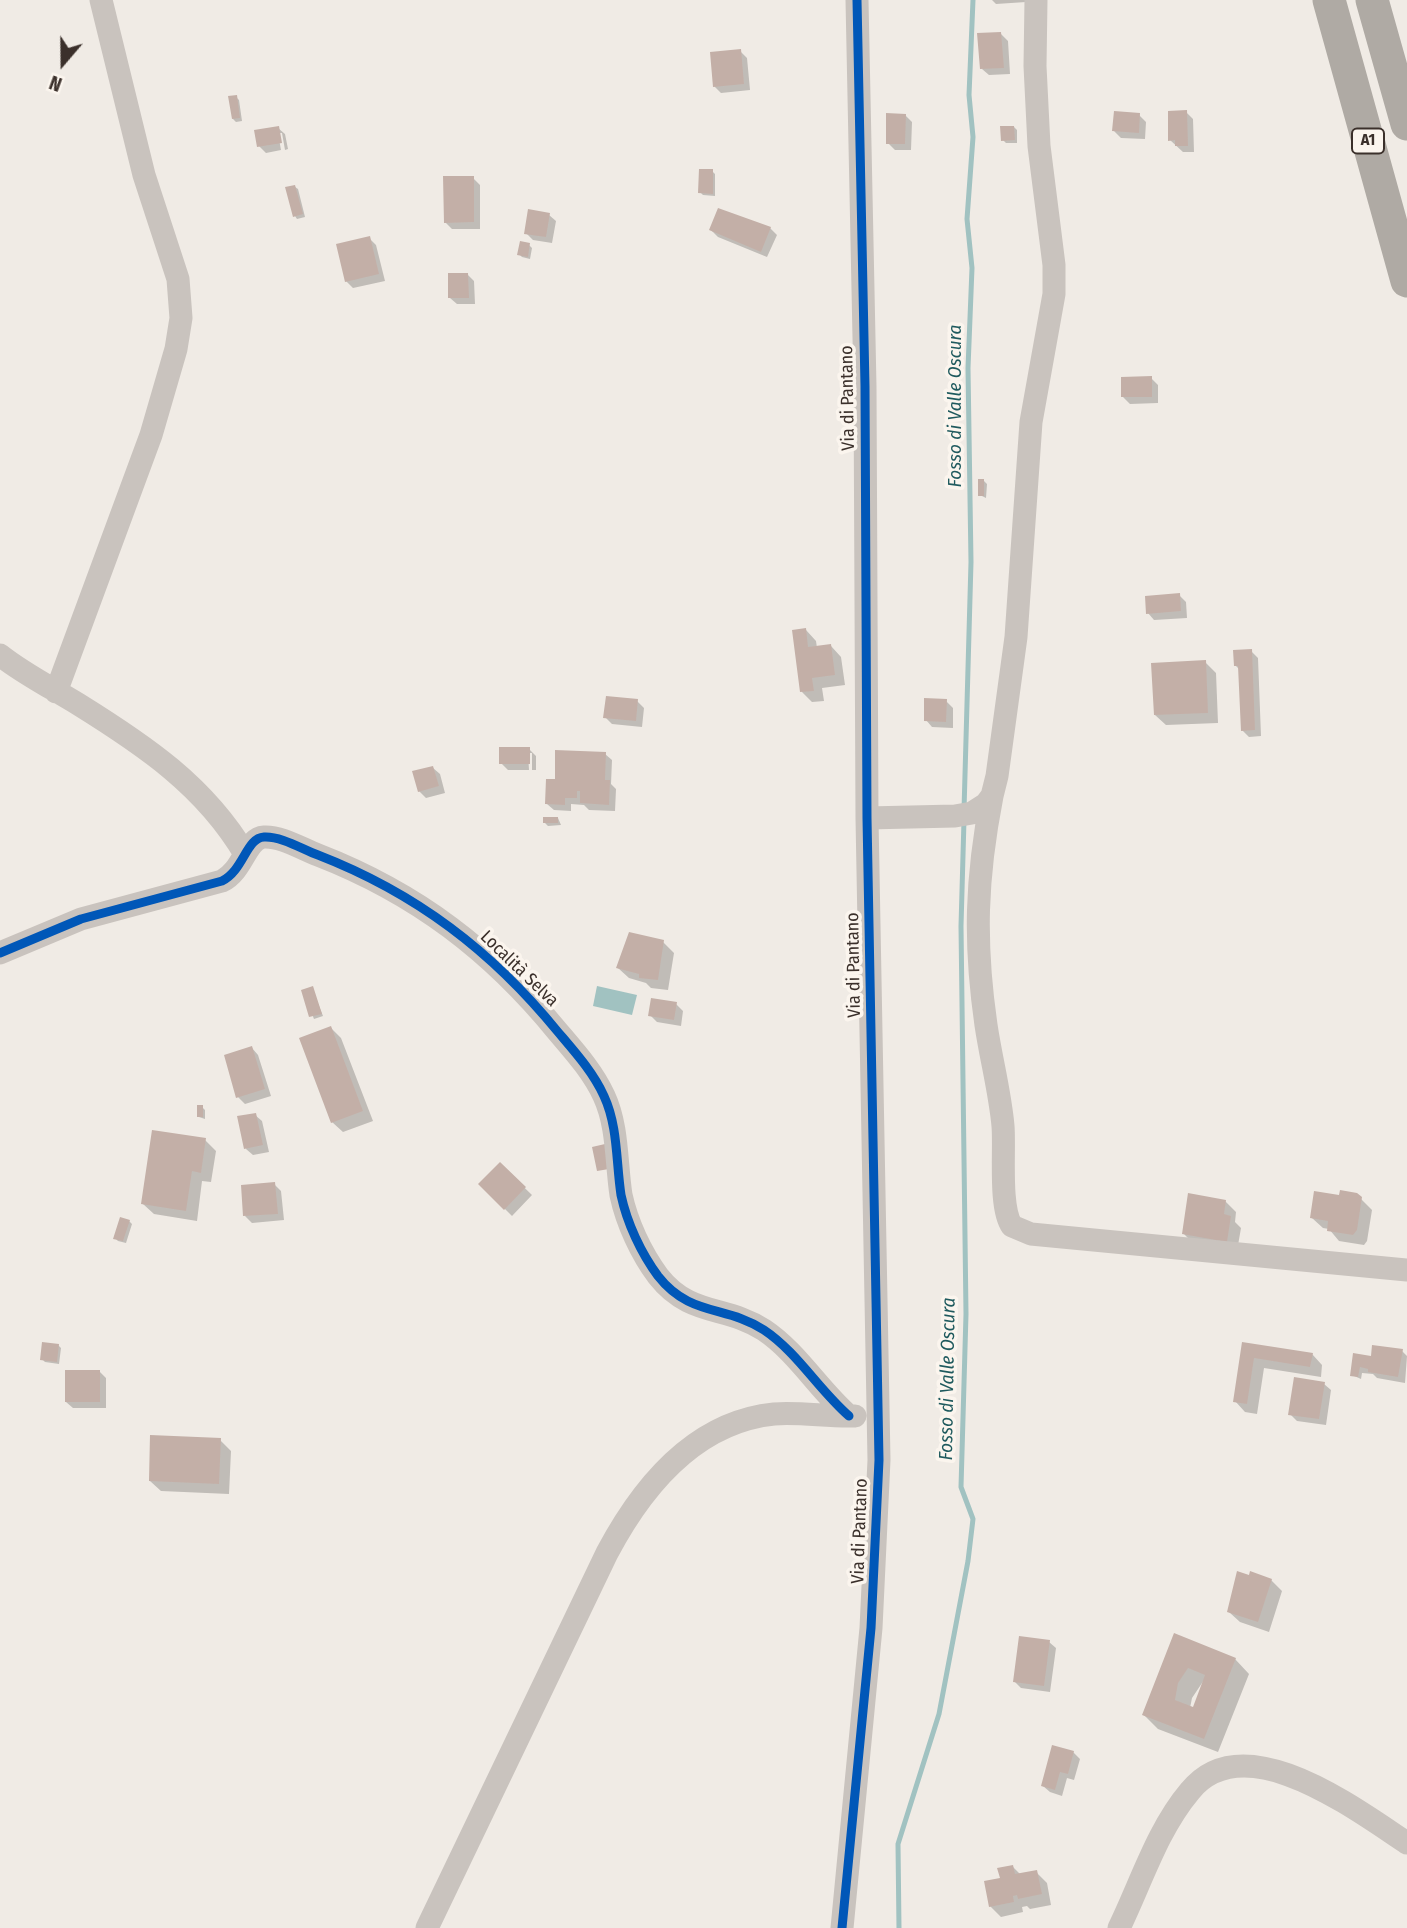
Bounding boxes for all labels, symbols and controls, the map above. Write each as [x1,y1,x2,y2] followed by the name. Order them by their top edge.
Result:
[28,28,98,98] north arrow
[46,70,65,96] text: N
[1352,128,1384,154] road number: A1
[945,325,967,487] water label: Fosso di Valle Oscura
[836,345,860,451] street label: Via di Pantano
[842,912,866,1018] street label: Via di Pantano
[475,926,563,1012] street label: Località Selva
[935,1297,961,1461] water label: Fosso di Valle Oscura
[847,1478,873,1584] street label: Via di Pantano

